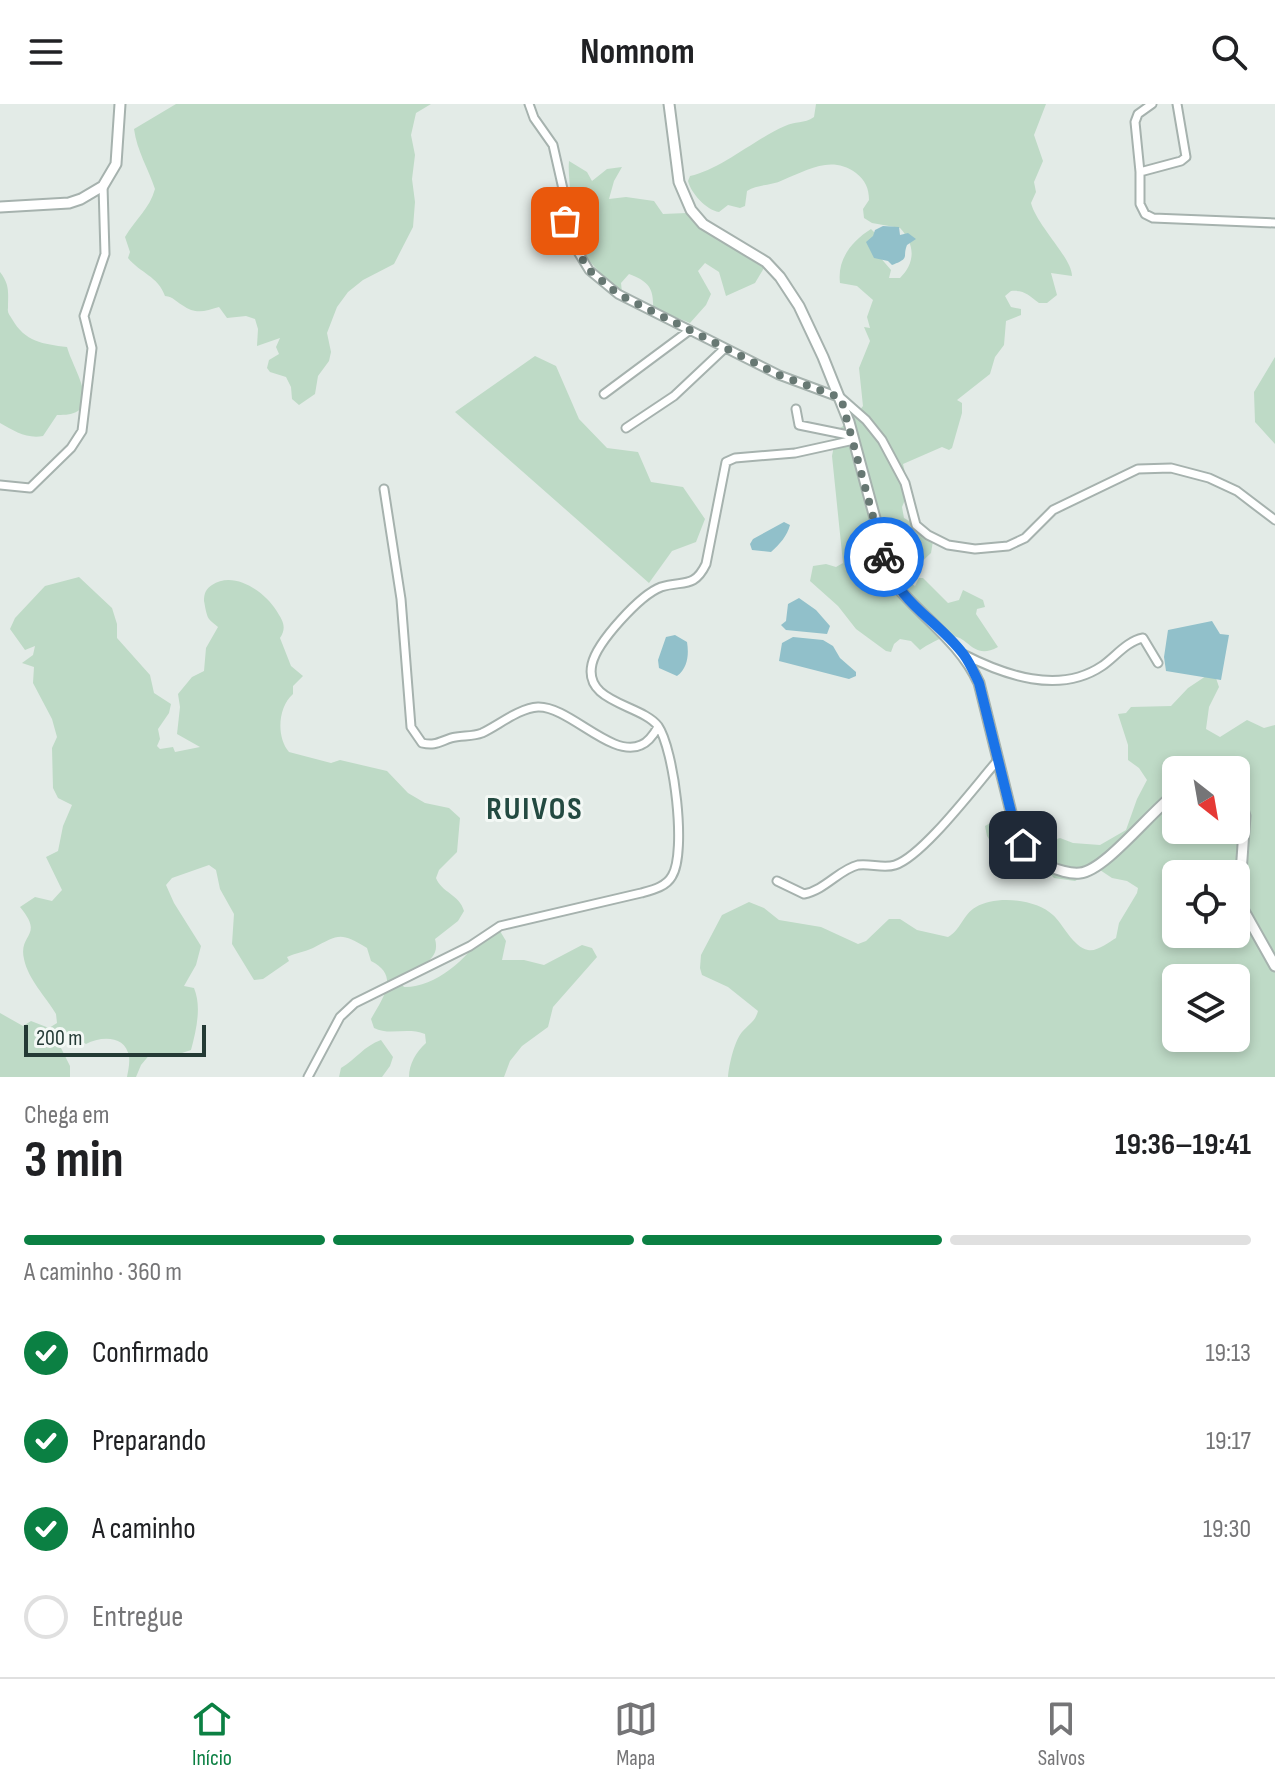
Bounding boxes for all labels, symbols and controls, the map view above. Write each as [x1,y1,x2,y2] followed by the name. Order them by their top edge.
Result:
[24,30,68,74] icon: menu
[1207,30,1251,74] icon: search
[580,31,695,74] text: Nomnom
[531,187,599,255] pin
[543,199,587,243] icon: bag
[844,517,924,597] courier
[862,535,906,579] icon: bike
[1162,756,1250,844] north arrow
[1162,756,1250,1052] map controls
[486,790,584,829] district label: RUIVOS
[989,811,1057,879] pin
[1001,823,1045,867] icon: home
[1162,860,1250,948] button: locate
[1162,964,1250,1052] button: layers
[24,1021,206,1057] scale bar
[36,1025,82,1052] text: 200 m
[24,1100,110,1131] text: Chega em
[1115,1127,1251,1163] text: 19:36–19:41
[24,1129,124,1192] text: 3 min
[24,1257,182,1288] text: A caminho · 360 m
[24,1331,68,1375] icon: check
[92,1335,209,1371] text: Confirmado
[1205,1338,1251,1369] text: 19:13
[24,1419,68,1463] icon: check
[92,1423,206,1459] text: Preparando
[1206,1426,1251,1457] text: 19:17
[24,1507,68,1551] icon: check
[92,1511,196,1547] text: A caminho
[1203,1514,1251,1545] text: 19:30
[92,1599,183,1635] text: Entregue
[190,1697,234,1772] tab: Início
[614,1697,658,1772] tab: Mapa
[1038,1697,1085,1772] tab: Salvos

